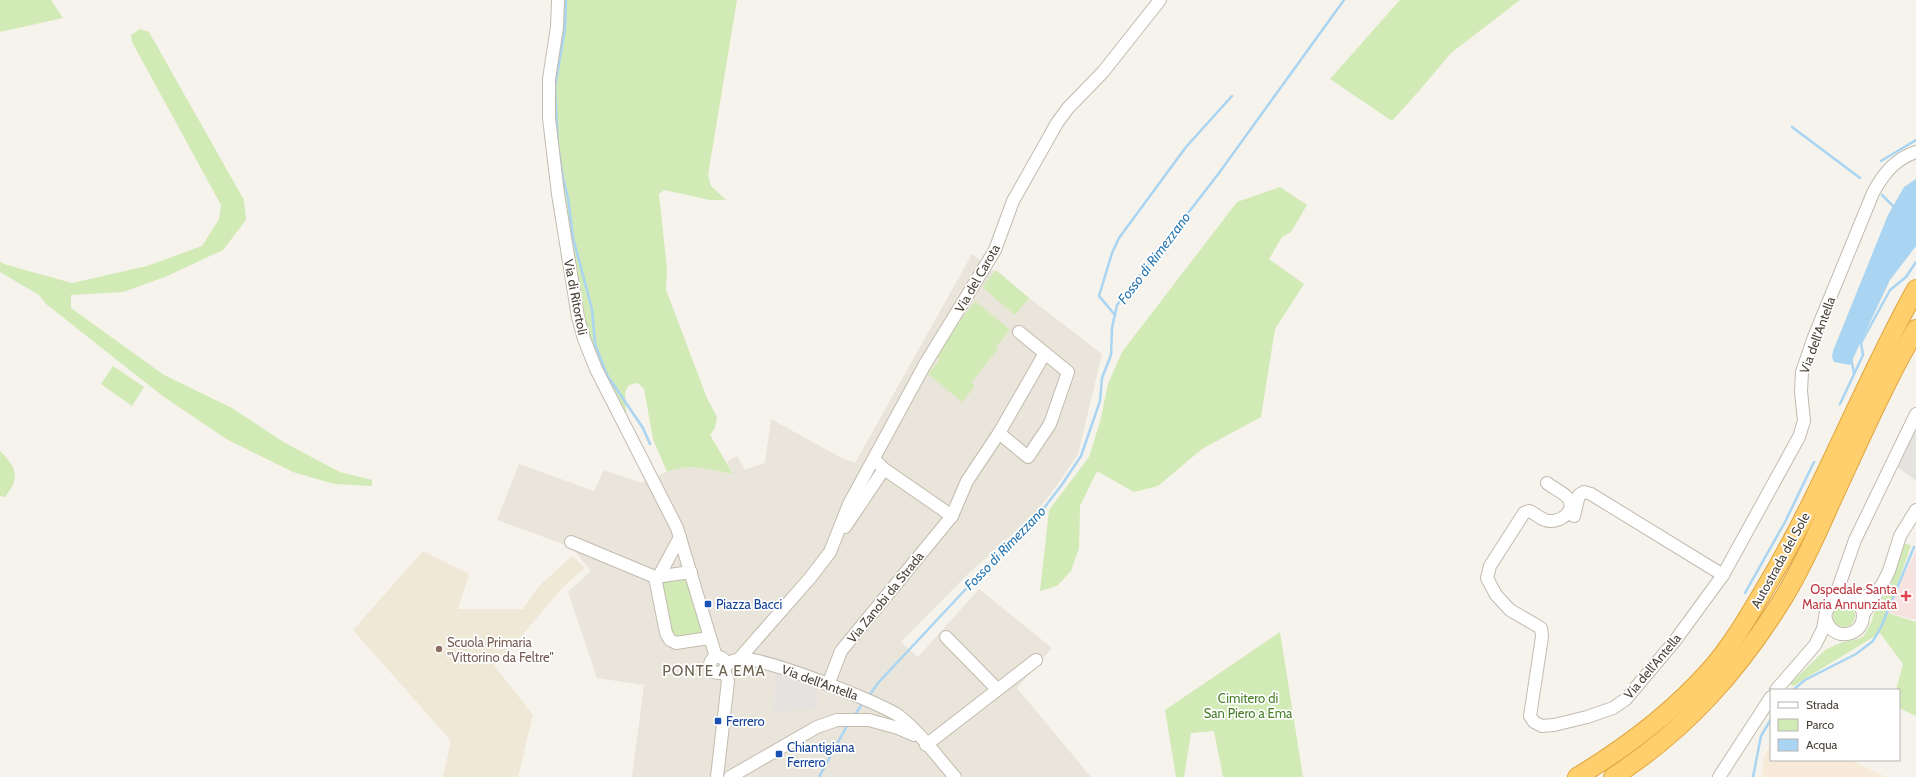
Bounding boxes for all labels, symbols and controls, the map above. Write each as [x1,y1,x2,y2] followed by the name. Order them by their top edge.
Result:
[1114,209,1194,307] water label: Fosso di Rimezzano
[951,240,1003,315] street label: Via del Carota
[561,258,591,336] street label: Via di Ritortoli
[1796,294,1839,376] street label: Via dell'Antella
[960,502,1050,594] water label: Fosso di Rimezzano
[1747,509,1813,611] street label: Autostrada del Sole
[843,548,927,646] street label: Via Zanobi da Strada
[1802,581,1898,612] place label: Ospedale Santa Maria Annunziata
[1900,590,1912,602] marker: Ospedale Santa Maria Annunziata
[716,596,782,612] place label: Piazza Bacci
[703,599,713,609] marker: Piazza Bacci
[1620,629,1684,702] street label: Via dell'Antella
[447,634,554,665] place label: Scuola Primaria "Vittorino da Feltre"
[434,644,444,654] marker: Scuola Primaria "Vittorino da Feltre"
[779,661,861,704] street label: Via dell'Antella
[662,662,766,680] district label: PONTE A EMA
[1770,689,1900,761] legend
[1204,690,1293,721] park label: Cimitero di San Piero a Ema
[1806,697,1839,712] text: Strada
[726,713,765,729] place label: Ferrero
[713,716,723,726] marker: Ferrero
[1806,717,1834,732] text: Parco
[1806,737,1838,752] text: Acqua
[787,739,855,770] place label: Chiantigiana Ferrero
[774,749,784,759] marker: Chiantigiana Ferrero

